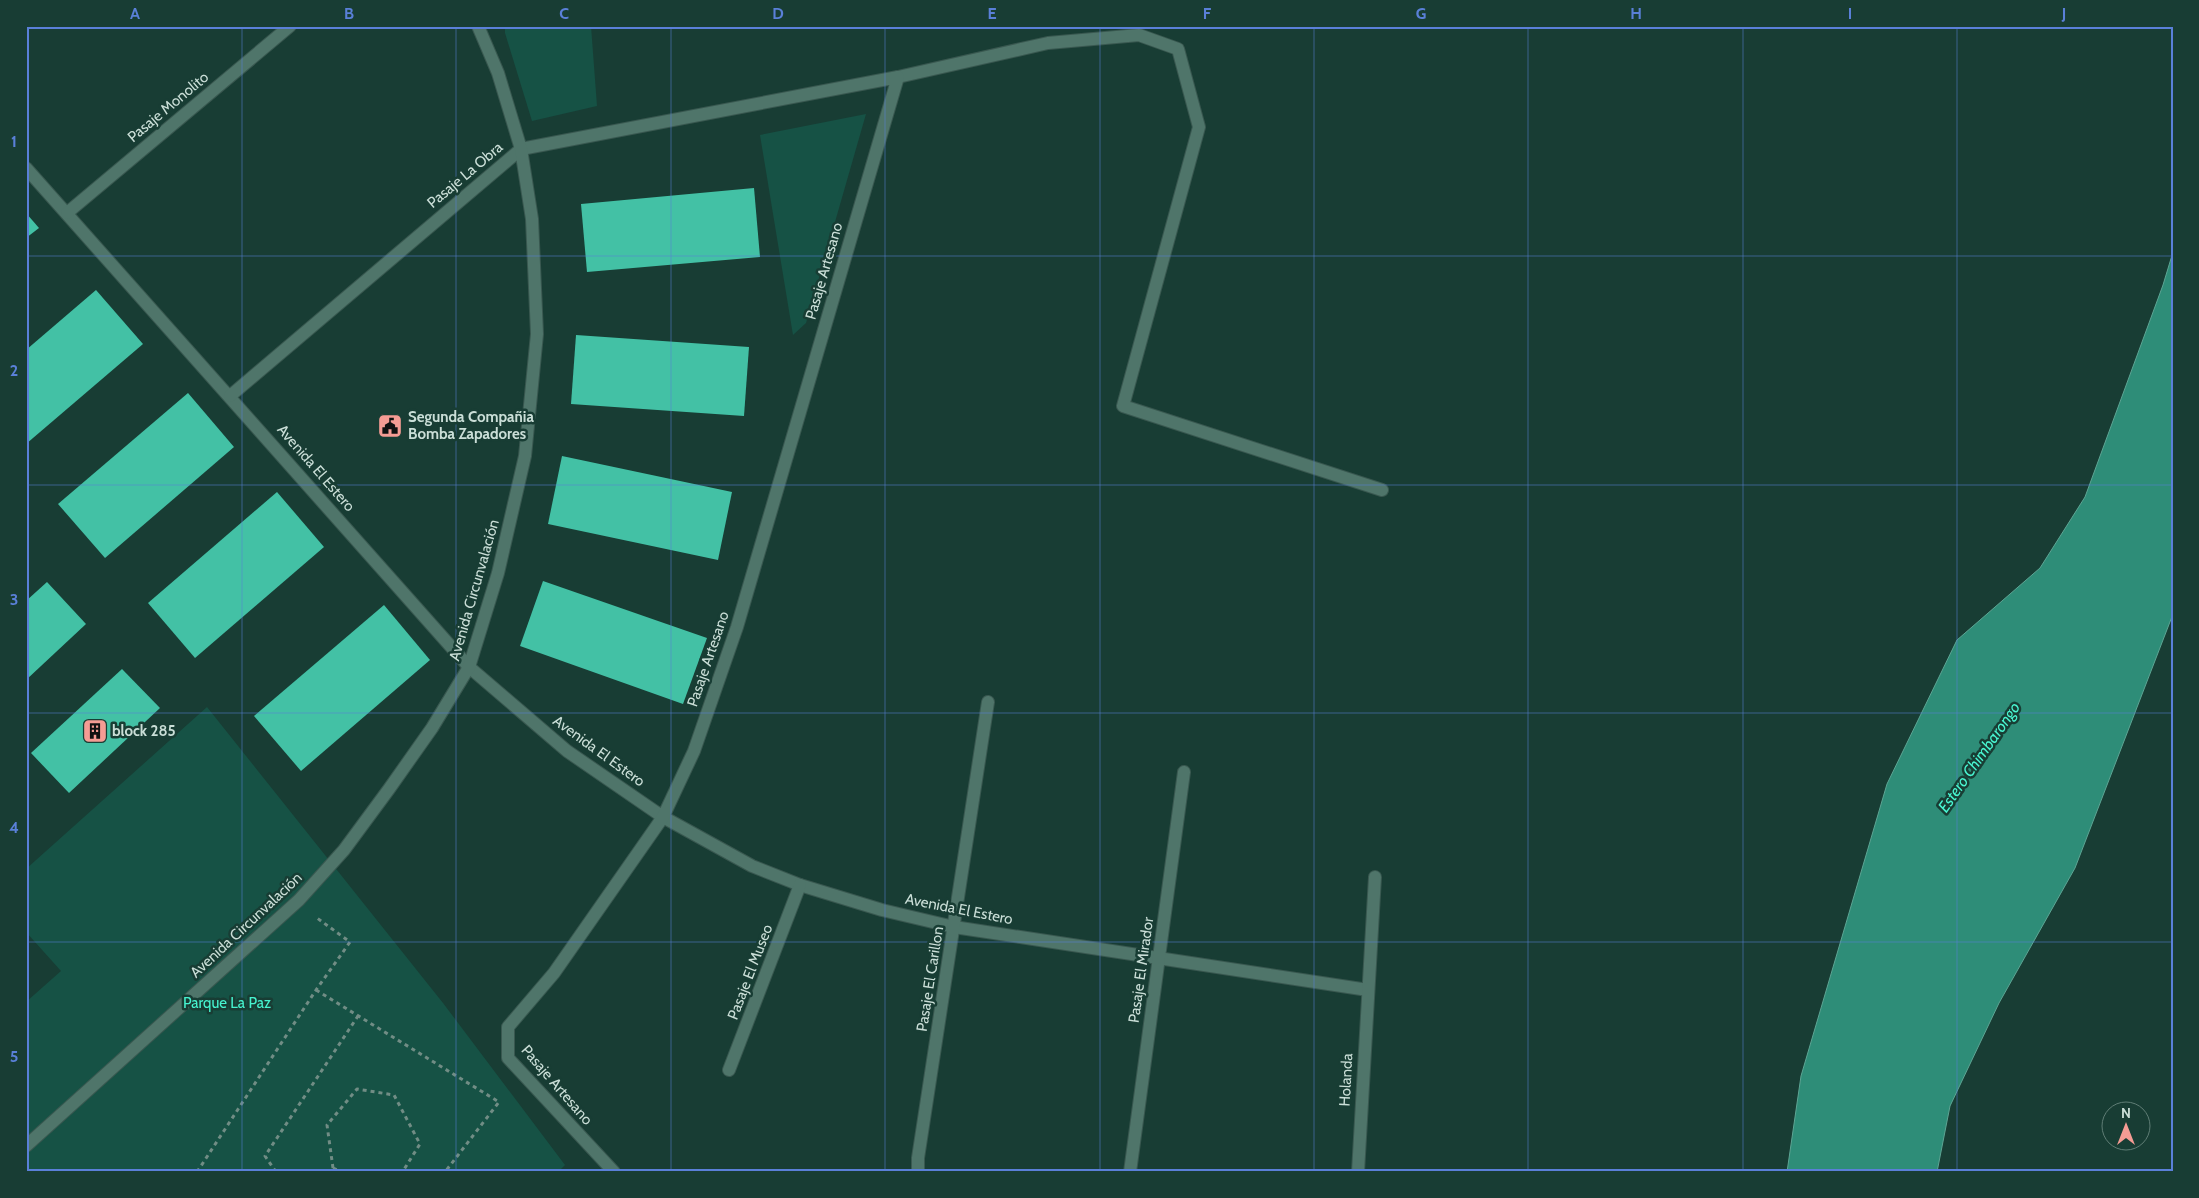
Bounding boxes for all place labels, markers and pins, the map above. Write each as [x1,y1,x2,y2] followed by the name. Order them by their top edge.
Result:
[408,408,534,443] place label: Segunda Compañia Bomba Zapadores
[377,413,403,439] public building icon: Segunda Compañia Bomba Zapadores
[82,718,108,744] building icon: block 285
[112,722,176,740] place label: block 285

